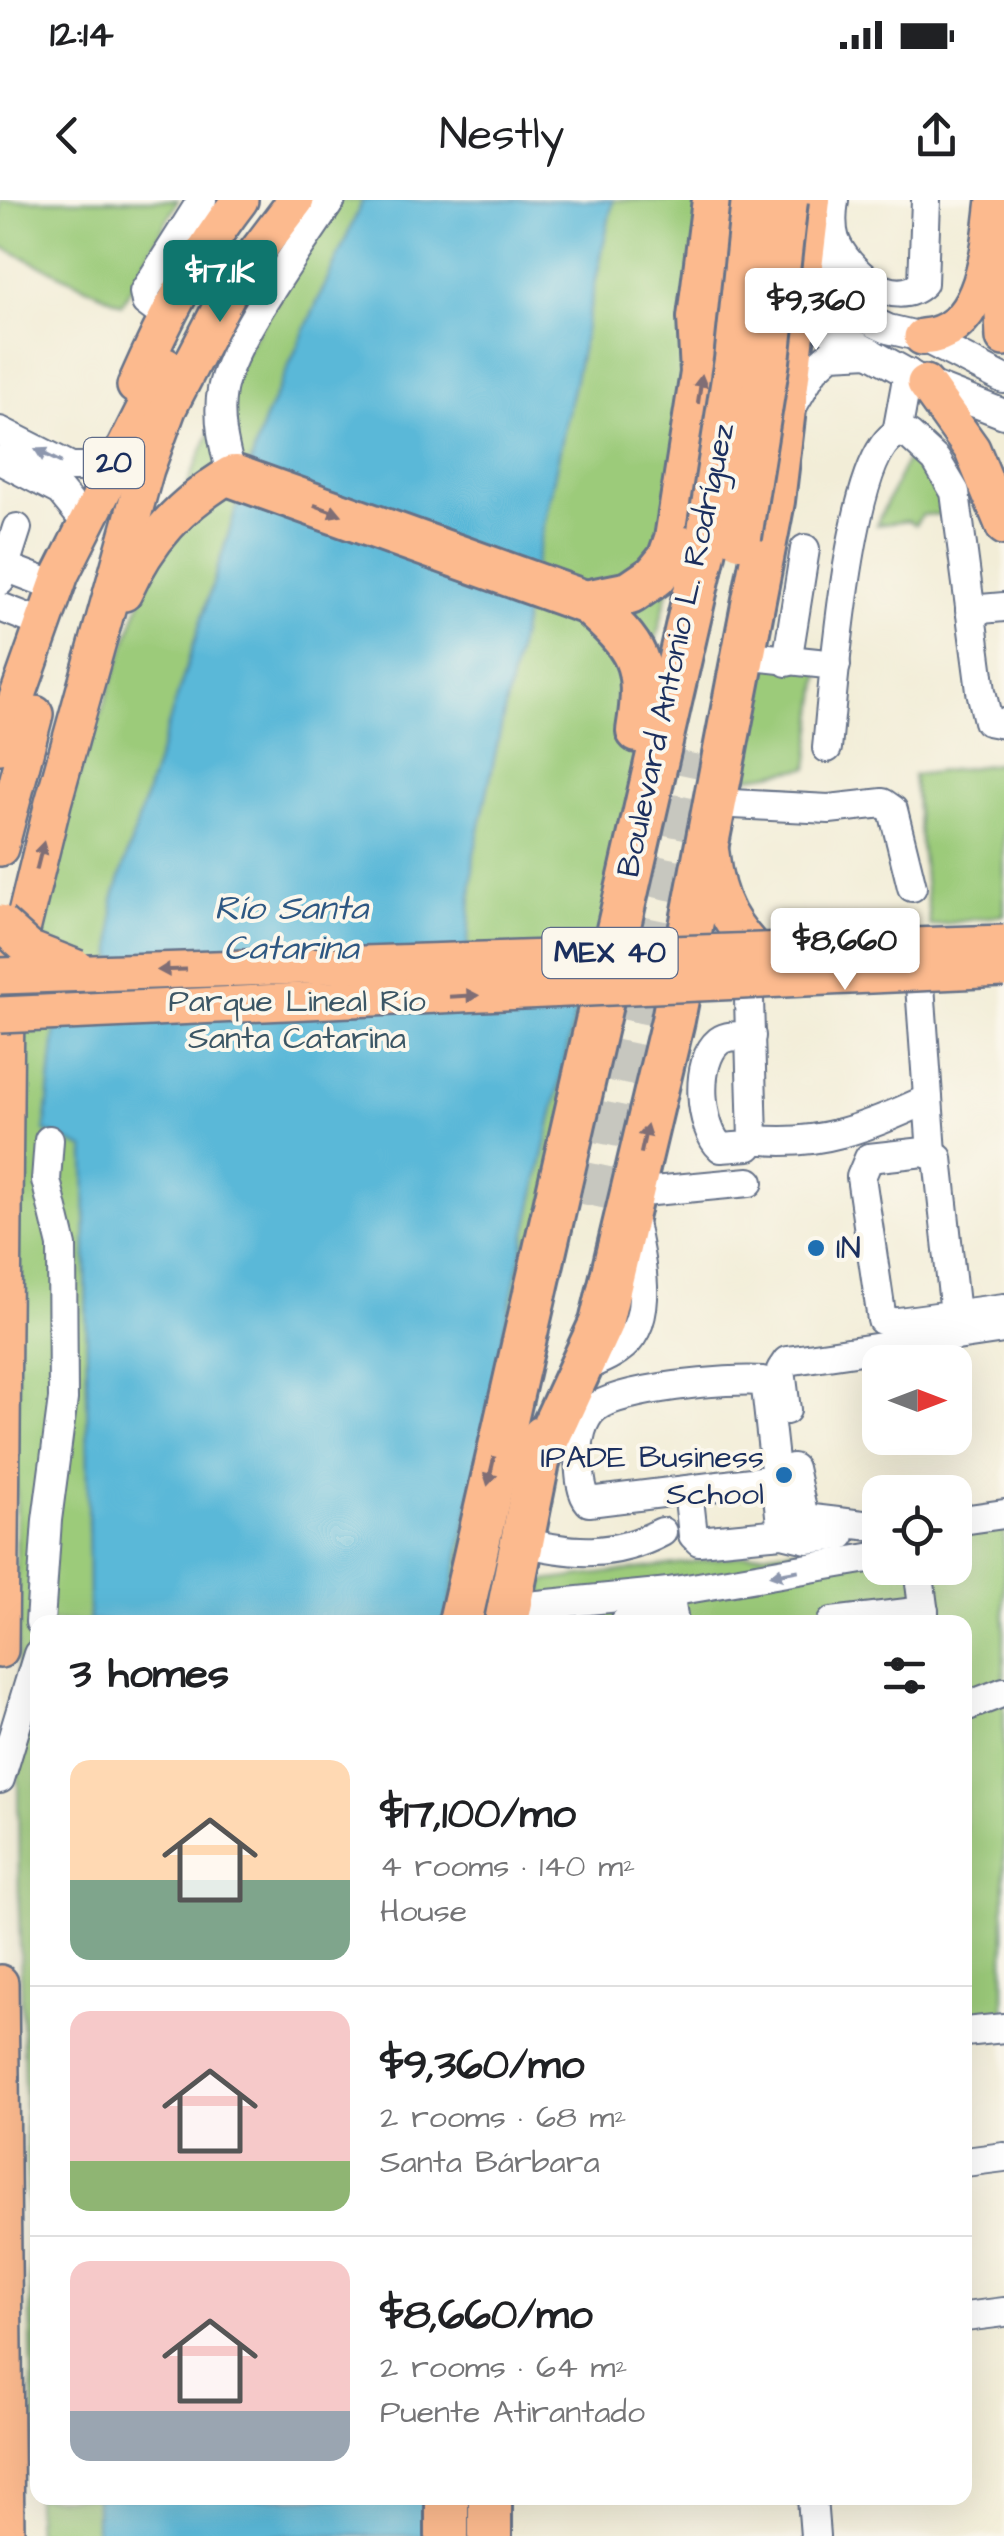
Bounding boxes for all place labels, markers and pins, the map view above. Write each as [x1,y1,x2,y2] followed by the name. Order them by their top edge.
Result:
[139,240,301,325] pin: $17.1K
[735,268,897,353] pin: $9,360
[764,908,926,993] pin: $8,660
[836,1226,861,1271] place label: IN
[805,1237,827,1259] marker: IN
[540,1435,764,1517] place label: IPADE Business School
[773,1464,795,1486] marker: IPADE Business School

